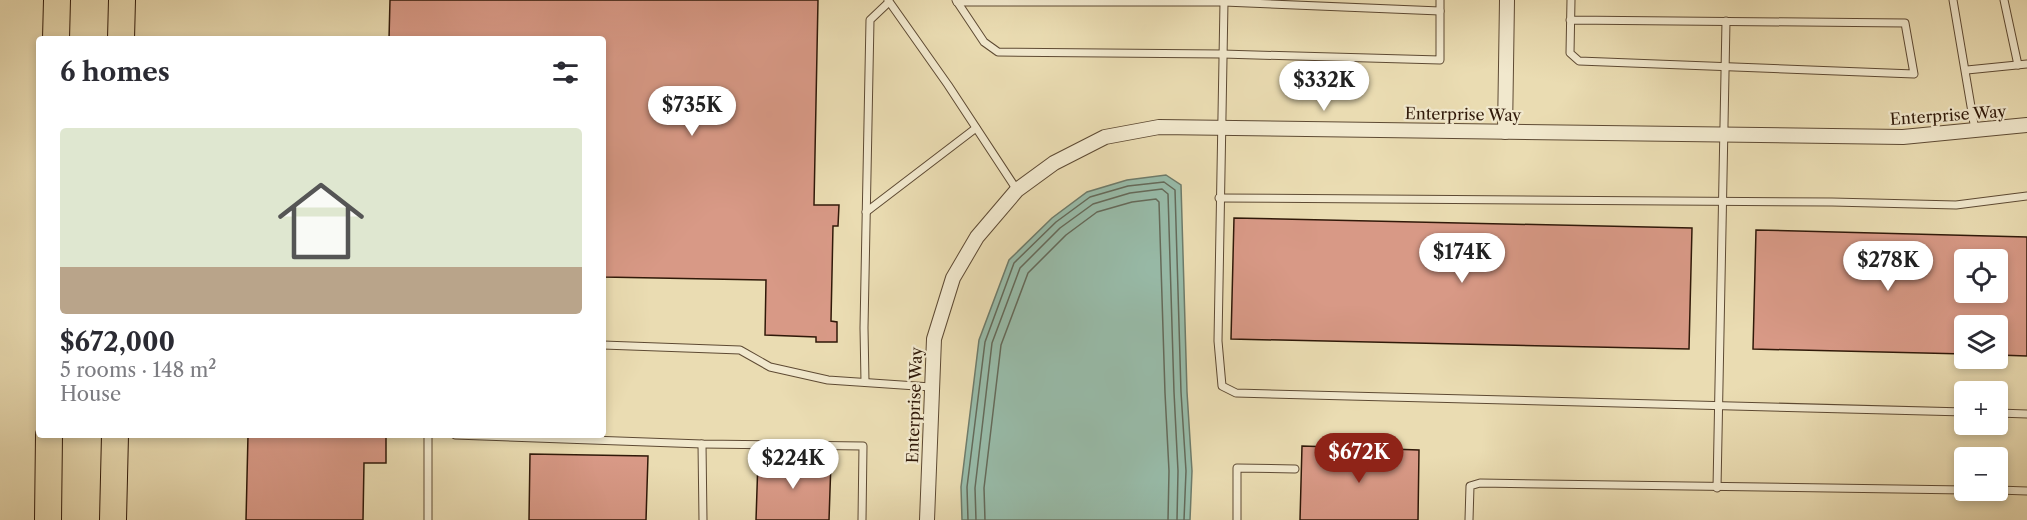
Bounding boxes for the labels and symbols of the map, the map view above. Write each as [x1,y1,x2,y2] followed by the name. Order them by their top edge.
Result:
[1282,61,1366,112] pin: $332K
[650,86,734,137] pin: $735K
[1889,101,2008,129] street label: Enterprise Way
[1405,103,1522,125] street label: Enterprise Way
[1420,233,1504,284] pin: $174K
[1846,241,1930,292] pin: $278K
[902,345,926,464] street label: Enterprise Way
[1317,433,1401,484] pin: $672K
[751,439,835,490] pin: $224K

